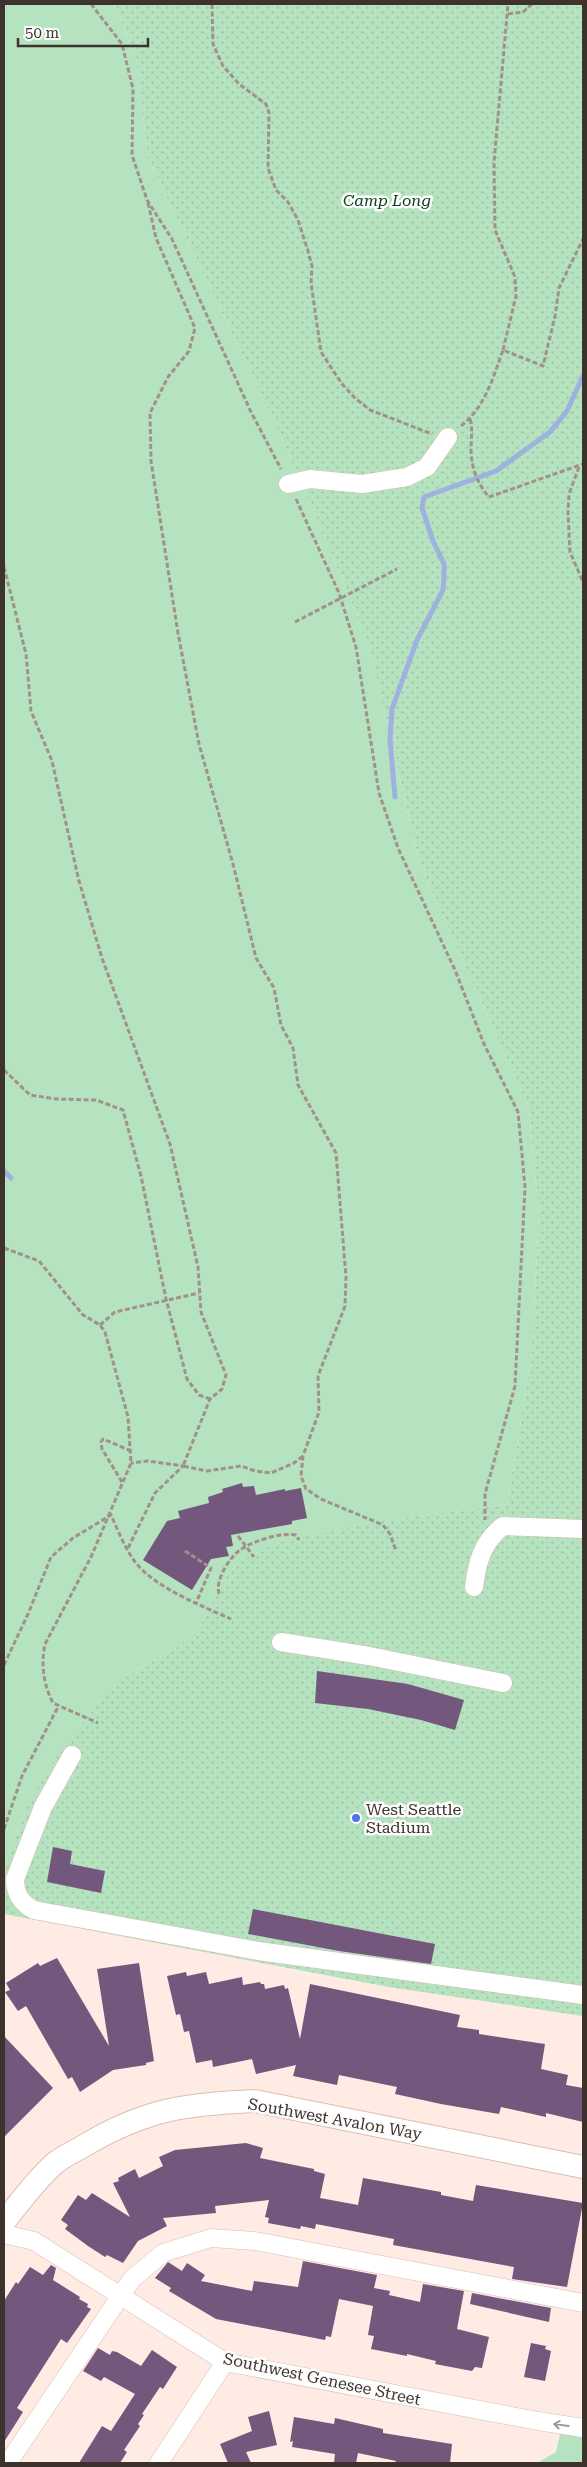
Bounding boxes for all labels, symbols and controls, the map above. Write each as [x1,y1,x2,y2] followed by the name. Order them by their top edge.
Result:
[18,15,148,47] scale bar
[25,24,60,42] text: 50 m
[343,191,431,210] park label: Camp Long
[366,1800,461,1837] place label: West Seattle Stadium
[350,1812,362,1824] marker: West Seattle Stadium
[247,2094,424,2144] street label: Southwest Avalon Way
[222,2349,422,2409] street label: Southwest Genesee Street
[553,2419,569,2429] one-way arrow

